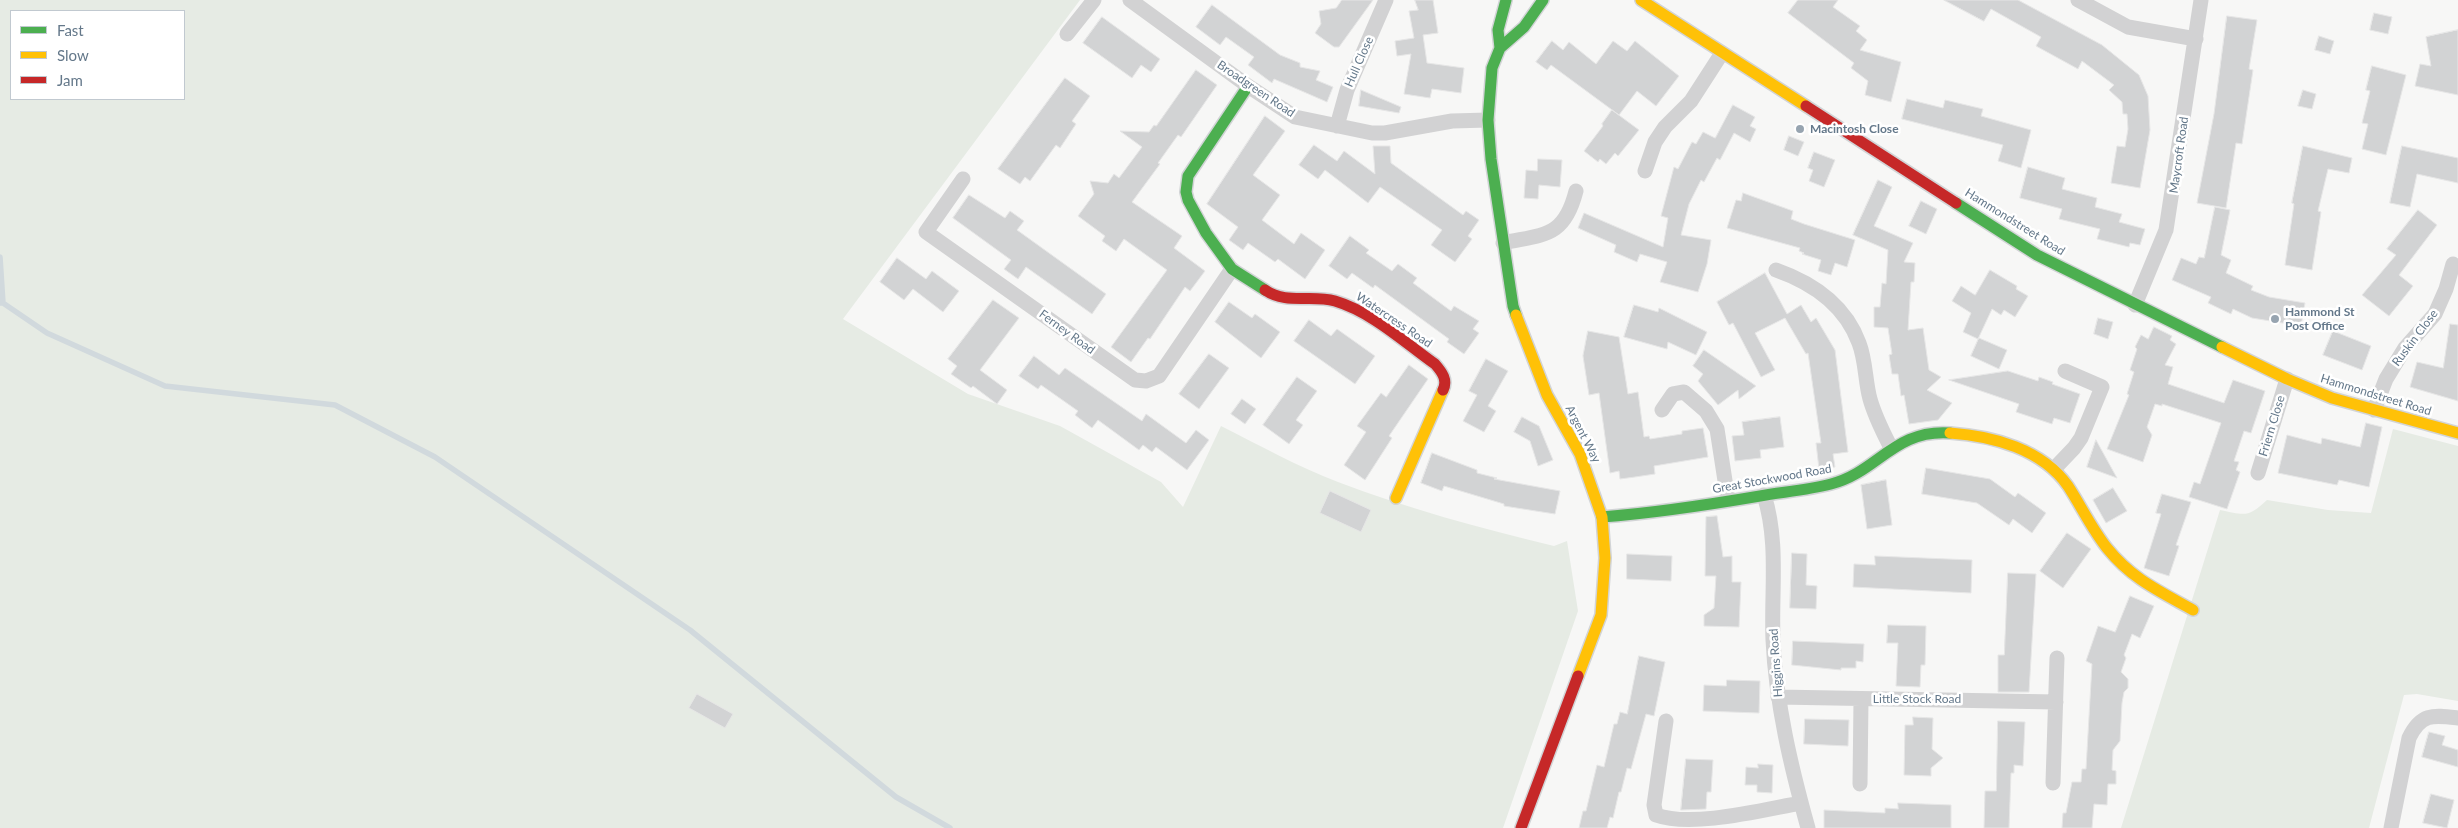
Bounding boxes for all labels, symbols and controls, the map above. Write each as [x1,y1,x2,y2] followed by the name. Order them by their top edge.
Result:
[10,10,185,100] legend
[57,21,84,39] text: Fast
[1342,35,1376,89] street label: Hull Close
[57,46,89,64] text: Slow
[1214,58,1298,120] street label: Broadgreen Road
[57,71,83,89] text: Jam
[2166,116,2192,194] street label: Maycroft Road
[1810,122,1899,136] place label: Macintosh Close
[1794,123,1806,135] marker: Macintosh Close
[1962,185,2068,259] street label: Hammondstreet Road
[1353,289,1435,351] street label: Watercress Road
[2285,305,2354,333] place label: Hammond St Post Office
[1036,307,1098,357] street label: Ferney Road
[2389,307,2441,369] street label: Ruskin Close
[2269,313,2281,325] marker: Hammond St Post Office
[2319,371,2433,419] street label: Hammondstreet Road
[2256,394,2288,458] street label: Friern Close
[1562,403,1604,465] street label: Argent Way
[1711,461,1833,497] street label: Great Stockwood Road
[1766,628,1786,698] street label: Higgins Road
[1873,692,1961,706] street label: Little Stock Road

